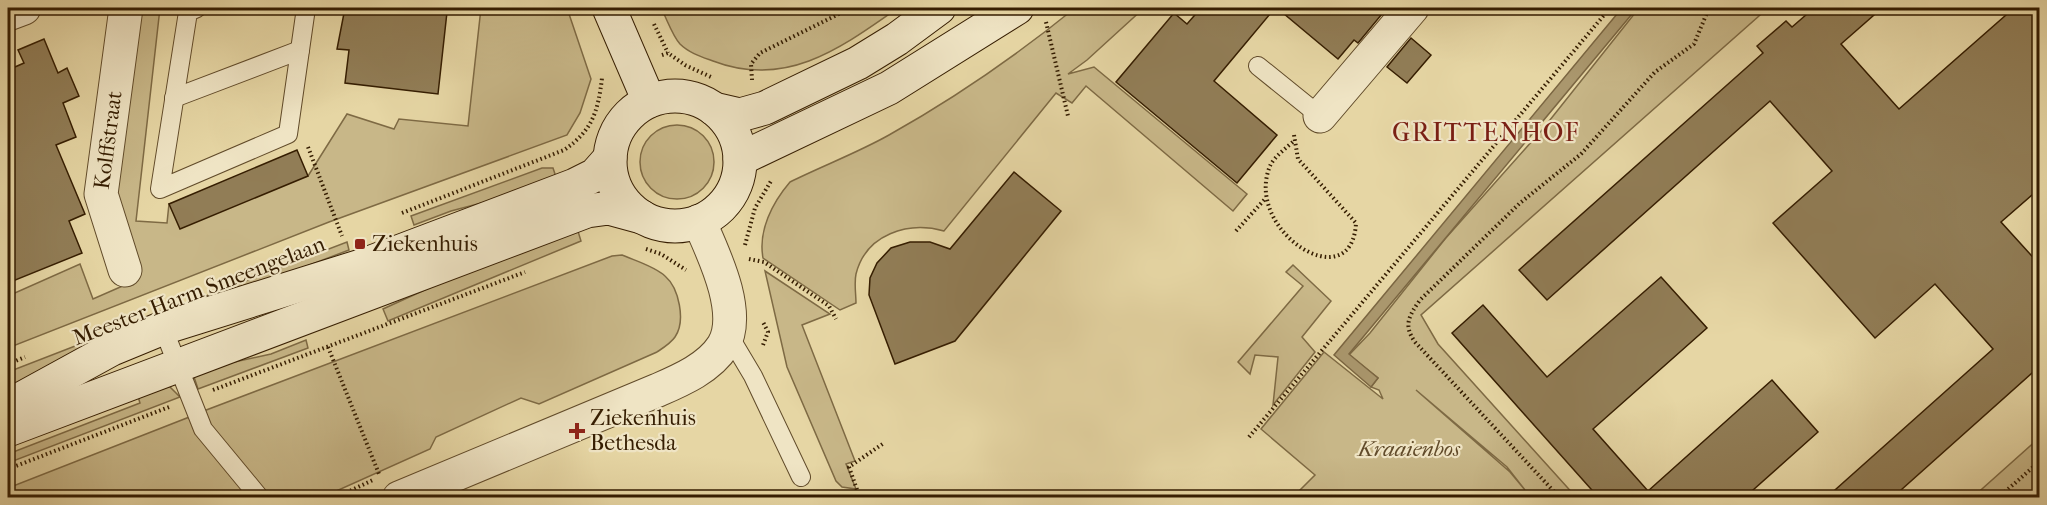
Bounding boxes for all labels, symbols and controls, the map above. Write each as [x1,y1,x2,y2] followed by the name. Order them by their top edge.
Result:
[89,89,128,191] street label: Kolffstraat
[1392,117,1580,148] district label: GRITTENHOF
[69,231,329,351] street label: Meester Harm Smeengelaan
[372,231,478,257] place label: Ziekenhuis
[353,237,367,251] marker: Ziekenhuis
[590,405,696,456] place label: Ziekenhuis Bethesda
[568,422,586,440] marker: Ziekenhuis Bethesda
[1356,436,1461,462] park label: Kraaienbos

